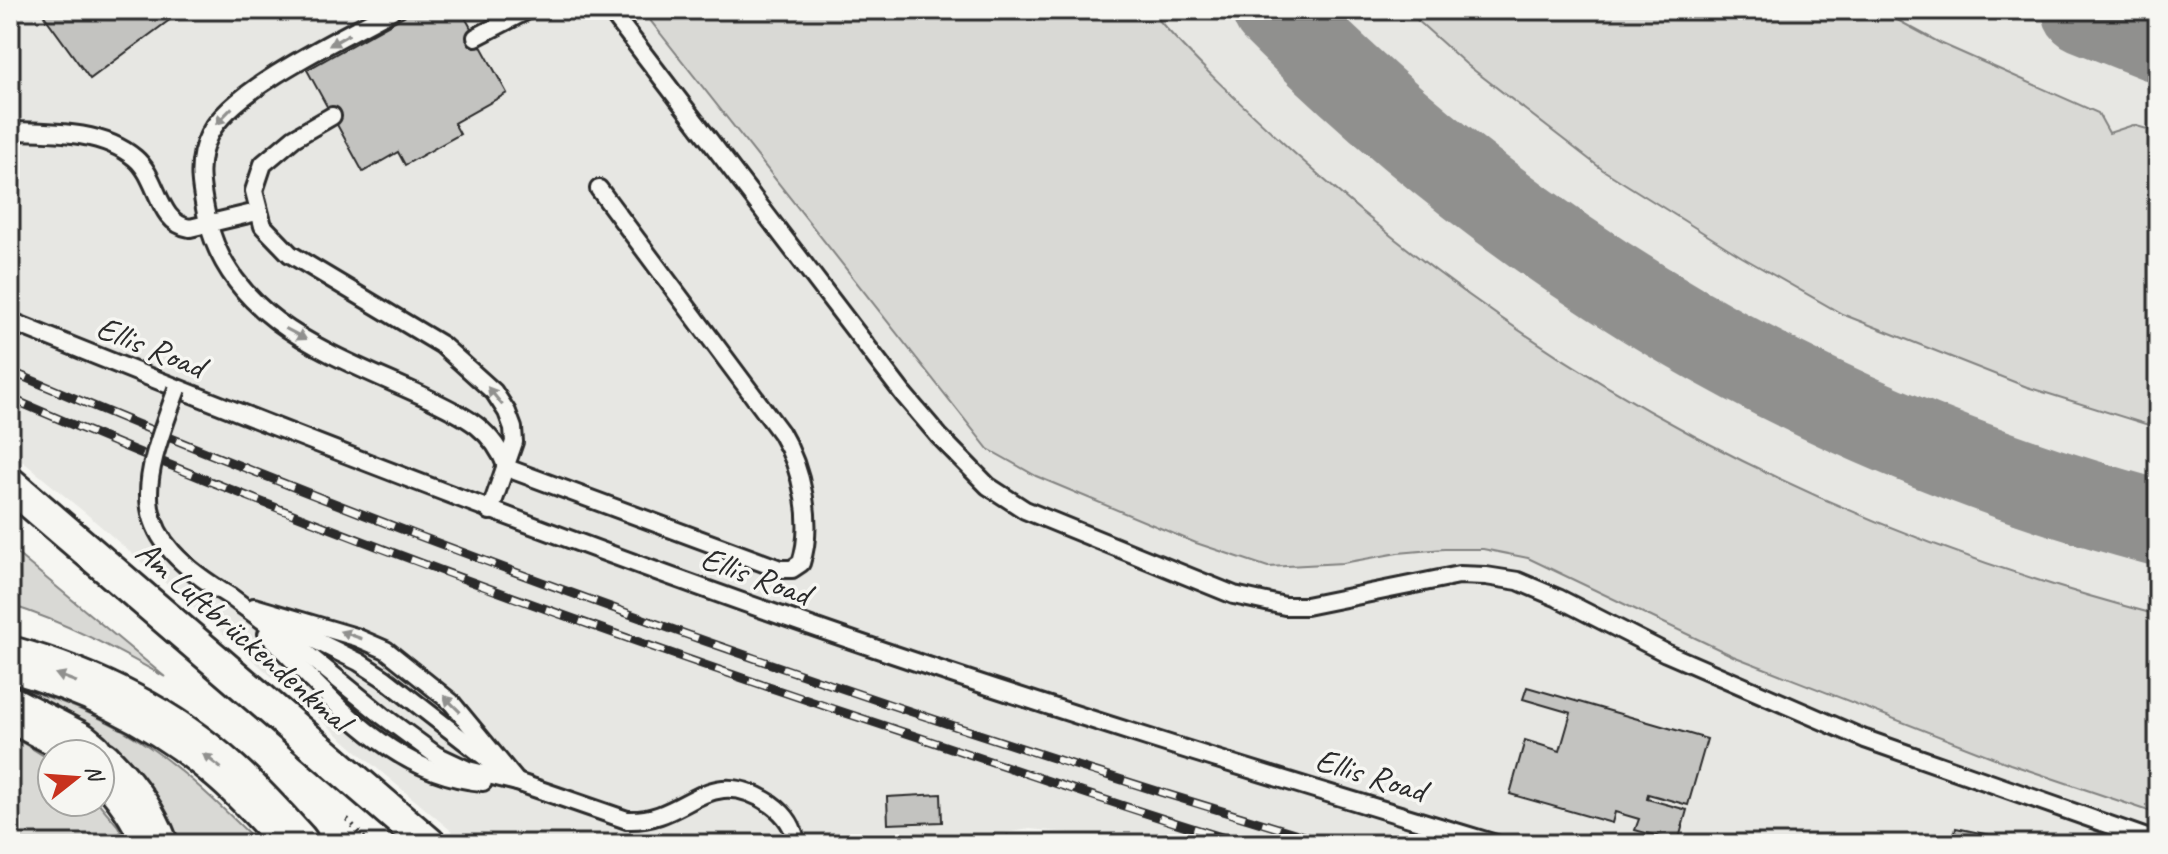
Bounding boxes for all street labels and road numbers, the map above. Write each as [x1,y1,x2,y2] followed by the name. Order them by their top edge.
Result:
[90,305,215,389] street label: Ellis Road
[127,530,365,745] street label: Am Luftbrückendenkmal
[695,536,821,617] street label: Ellis Road
[1311,737,1436,813] street label: Ellis Road

